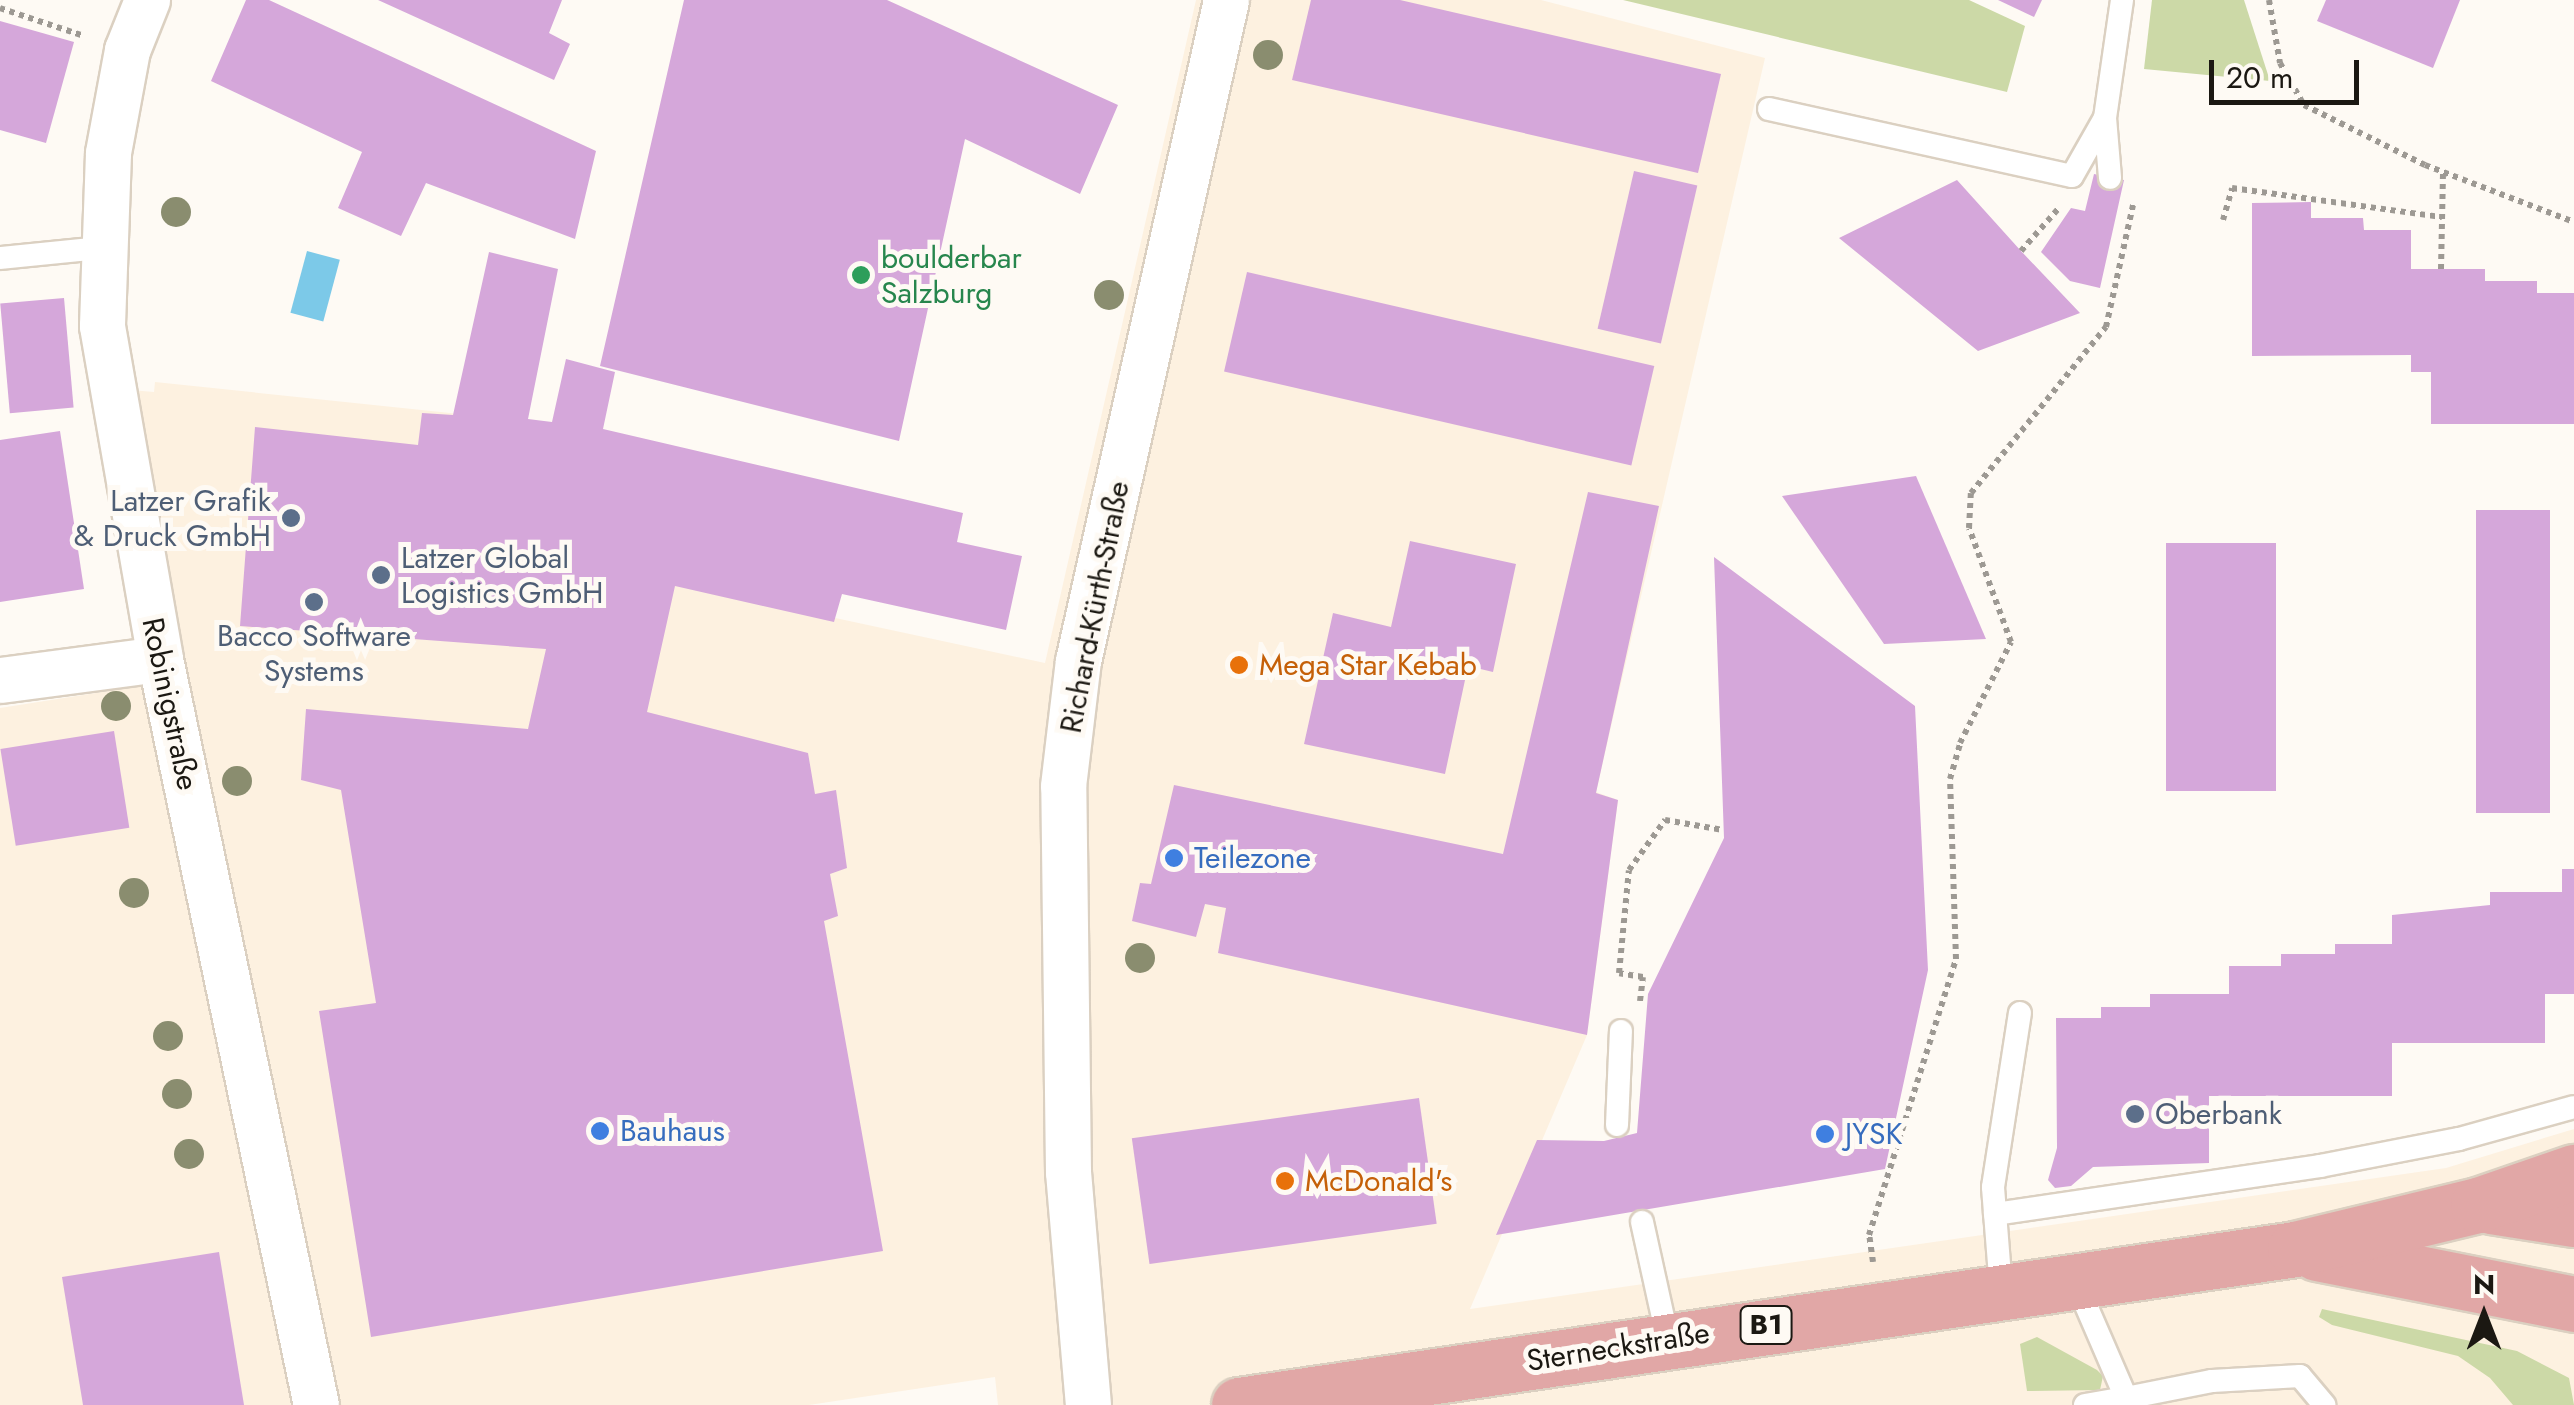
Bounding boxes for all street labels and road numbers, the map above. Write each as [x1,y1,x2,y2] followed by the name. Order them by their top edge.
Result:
[1053,478,1137,736] street label: Richard-Kürth-Straße
[134,615,206,793] street label: Robinigstraße
[1738,1302,1794,1348] road number: B1
[1524,1315,1712,1379] street label: Sterneckstraße

